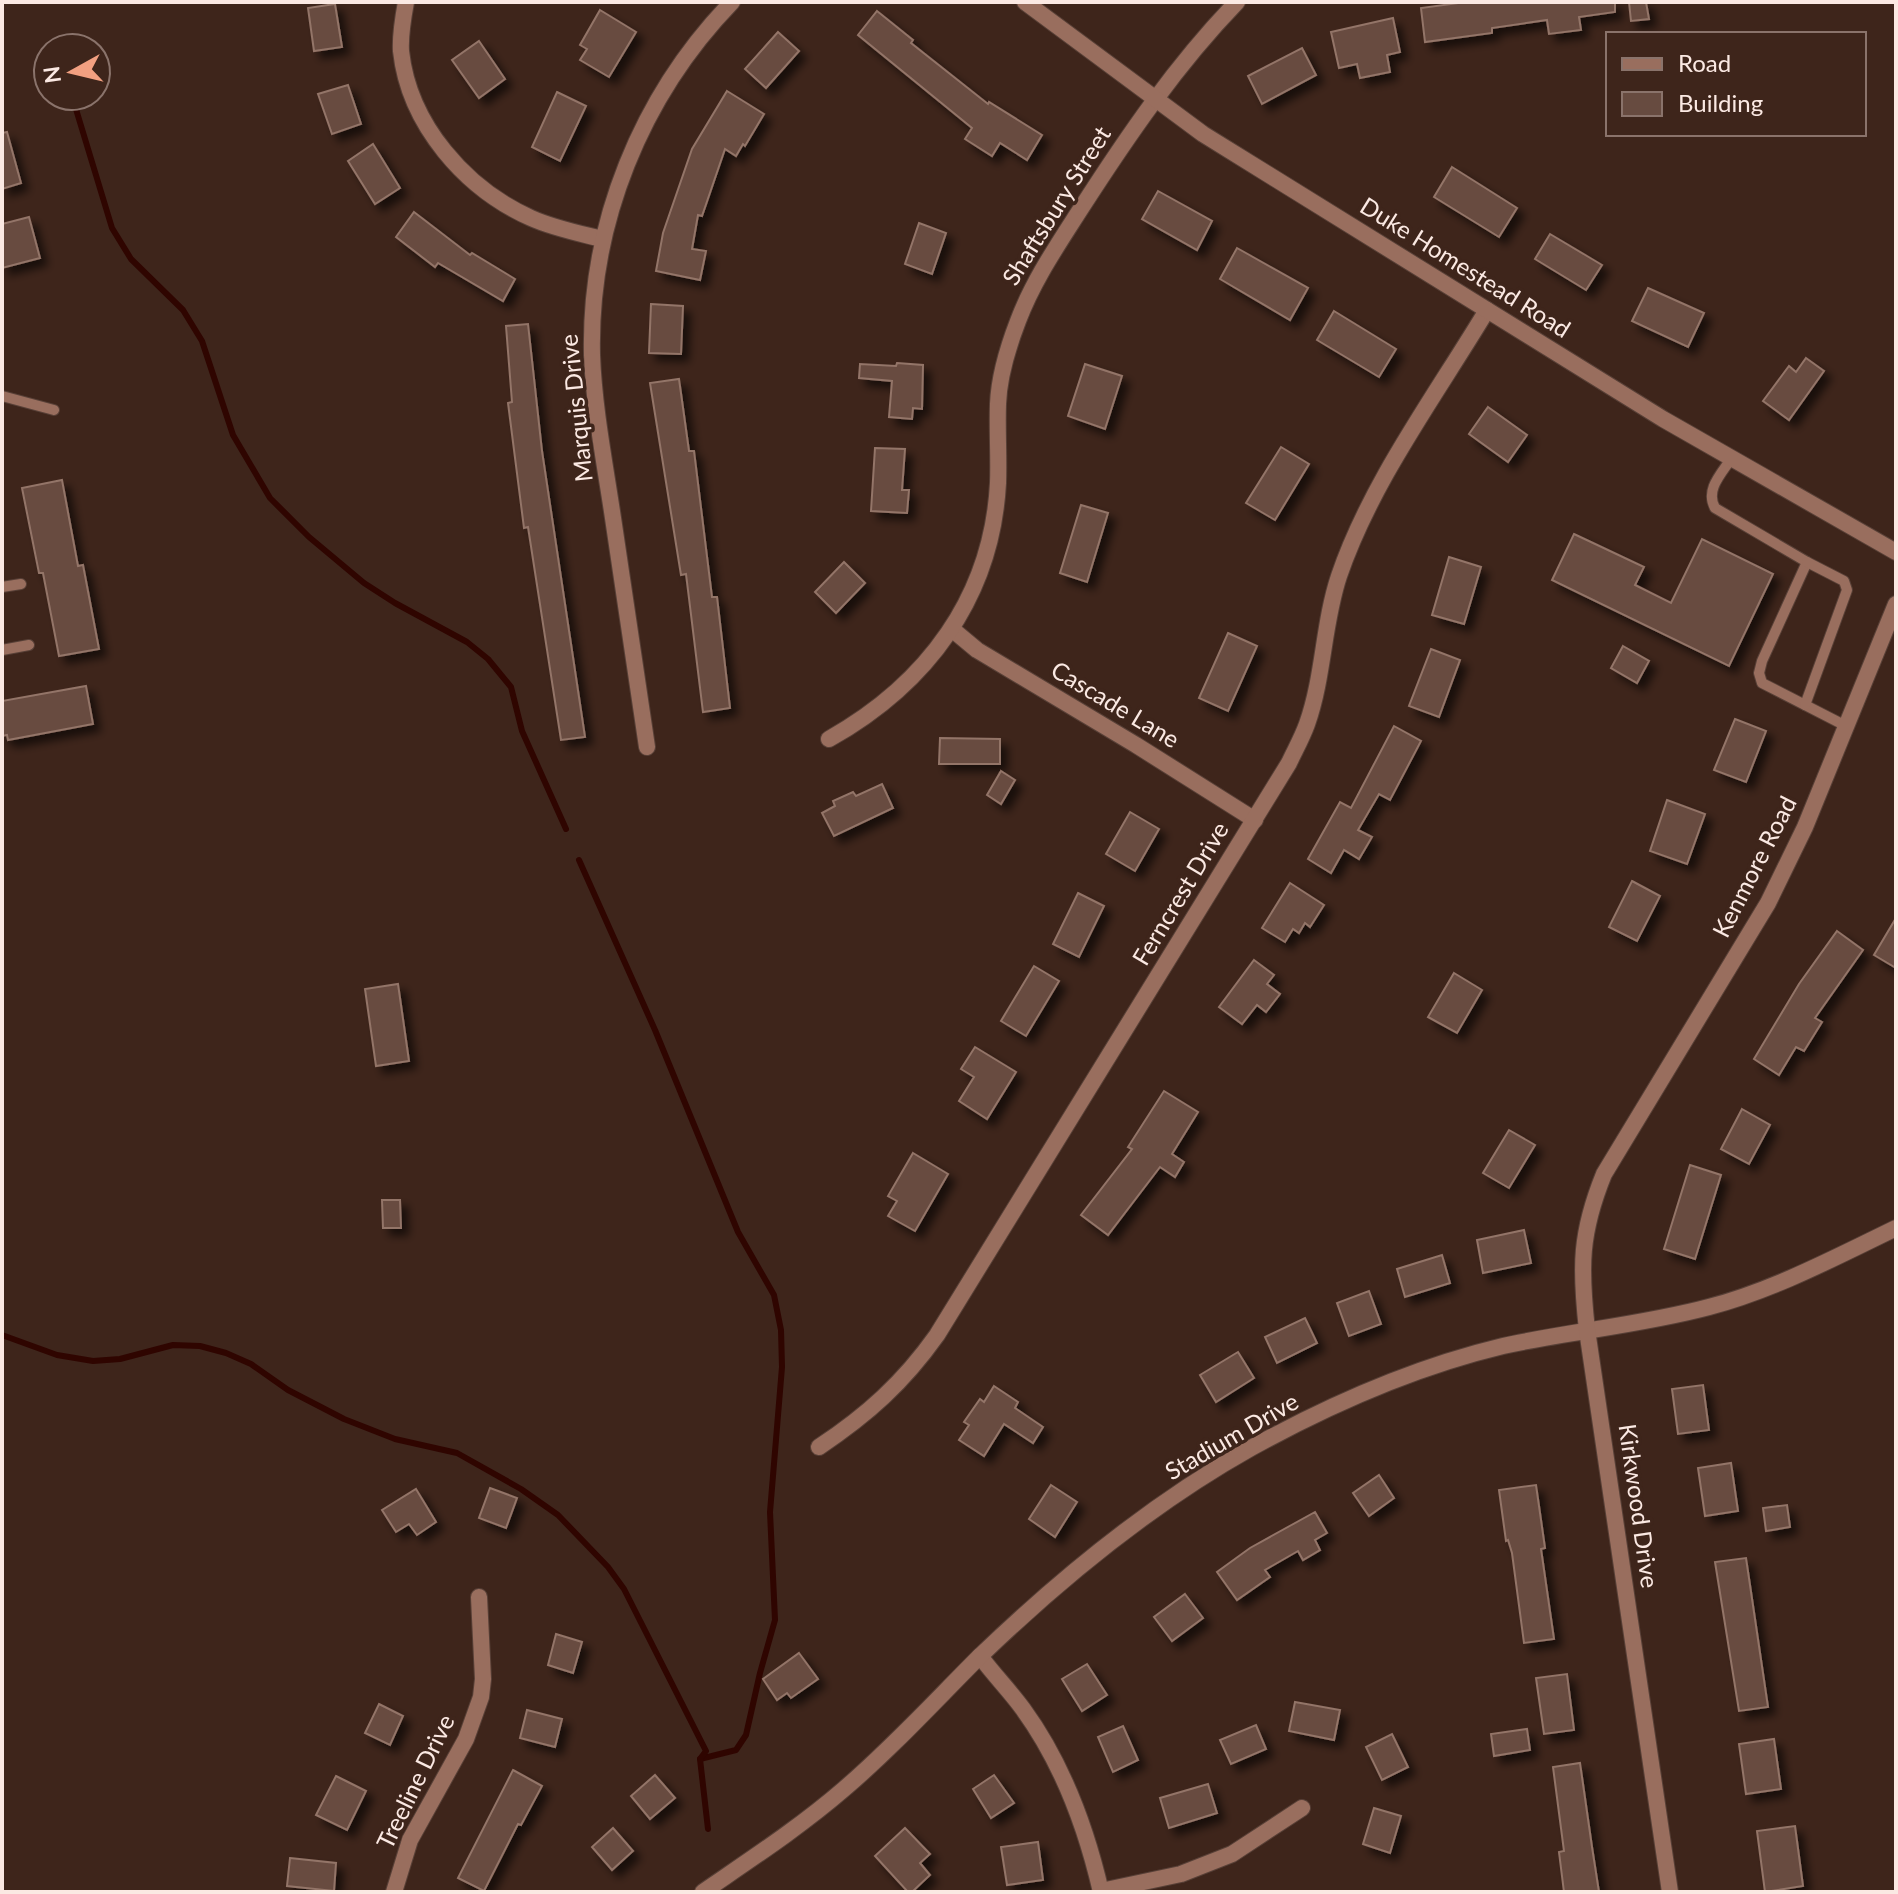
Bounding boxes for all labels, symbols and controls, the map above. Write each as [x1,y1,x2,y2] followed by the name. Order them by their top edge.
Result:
[32,32,112,112] north arrow
[1606,32,1866,136] legend
[1678,48,1731,77] text: Road
[37,65,66,85] text: N
[1678,88,1763,117] text: Building
[995,120,1116,290] street label: Shaftsbury Street
[1355,190,1576,343] street label: Duke Homestead Road
[553,333,598,483] street label: Marquis Drive
[1046,654,1185,753] street label: Cascade Lane
[1706,791,1802,942] street label: Kenmore Road
[1126,816,1234,970] street label: Ferncrest Drive
[1160,1386,1303,1485] street label: Stadium Drive
[1614,1422,1665,1590] street label: Kirkwood Drive
[370,1709,460,1853] street label: Treeline Drive

